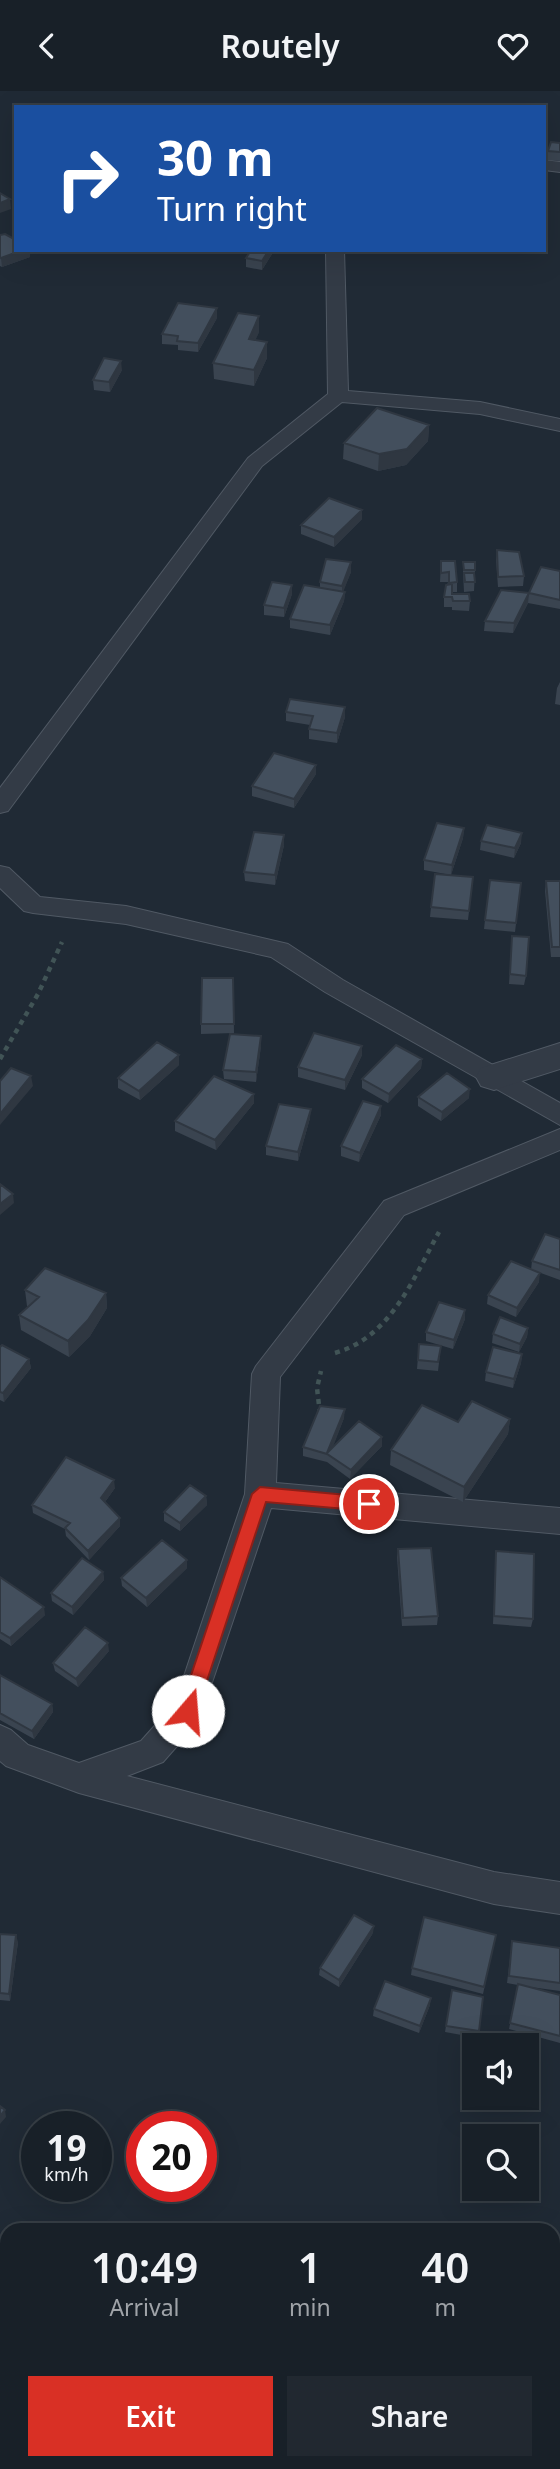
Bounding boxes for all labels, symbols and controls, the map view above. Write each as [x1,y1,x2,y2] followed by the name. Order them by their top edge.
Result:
[220,24,340,67] text: Routely
[28,27,66,65] icon: back
[494,27,532,65] icon: heart
[157,124,274,190] text: 30 m
[42,133,133,224] icon: right
[157,187,307,230] text: Turn right
[339,1474,399,1534] pin
[350,1485,388,1523] icon: arrive
[151,1674,225,1748] position arrow
[462,2033,539,2201] map controls
[462,2033,539,2110] button: sound
[126,2111,217,2202] speed limit sign: 20
[46,2124,87,2171] text: 19
[462,2124,539,2201] button: search
[44,2162,89,2186] text: km/h
[91,2238,198,2295] text: 10:49
[298,2238,322,2295] text: 1
[421,2238,469,2295] text: 40
[109,2291,180,2323] text: Arrival
[289,2291,331,2323] text: min
[435,2291,456,2323] text: m
[28,2376,273,2456] button: Exit
[287,2376,532,2456] button: Share

